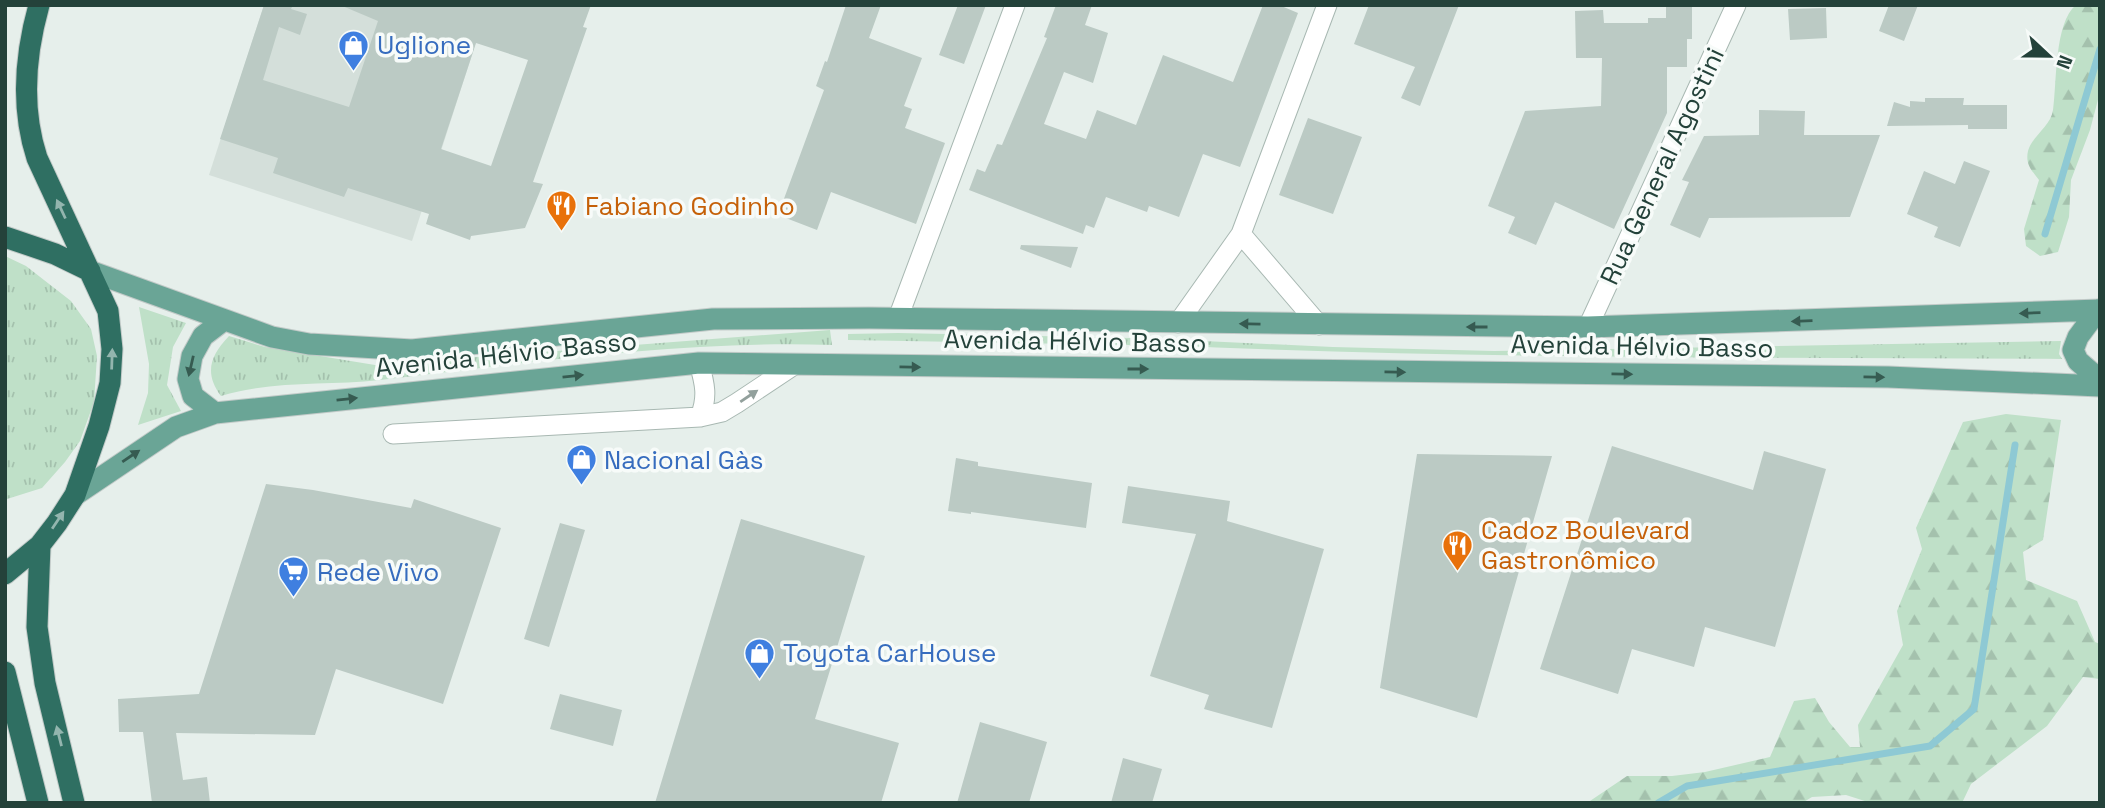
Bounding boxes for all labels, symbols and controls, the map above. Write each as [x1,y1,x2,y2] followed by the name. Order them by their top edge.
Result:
[2014,21,2084,91] north arrow
[337,28,371,72] shop icon: Uglione
[377,28,471,62] place label: Uglione
[1592,42,1732,290] street label: Rua General Agostini
[2050,52,2078,73] text: N
[545,189,579,233] restaurant icon: Fabiano Godinho
[585,189,795,223] place label: Fabiano Godinho
[56,199,67,219] one-way arrow
[2019,307,2041,319] one-way arrow
[1791,315,1813,326] one-way arrow
[1238,318,1260,330] one-way arrow
[1466,321,1488,332] one-way arrow
[943,322,1207,360] street label: Avenida Hélvio Basso
[373,323,639,385] street label: Avenida Hélvio Basso
[1510,327,1774,365] street label: Avenida Hélvio Basso
[106,347,117,369] one-way arrow
[185,355,196,377] one-way arrow
[900,361,922,373] one-way arrow
[1127,363,1149,375] one-way arrow
[1384,366,1406,377] one-way arrow
[1612,368,1634,380] one-way arrow
[562,370,584,381] one-way arrow
[1864,371,1886,383] one-way arrow
[739,389,759,402] one-way arrow
[336,393,358,404] one-way arrow
[564,443,598,487] shop icon: Nacional Gàs
[604,443,764,477] place label: Nacional Gàs
[122,449,140,463] one-way arrow
[51,511,65,529] one-way arrow
[1481,513,1690,577] place label: Cadoz Boulevard Gastronômico
[1441,528,1475,572] restaurant icon: Cadoz Boulevard Gastronômico
[277,555,311,599] supermarket icon: Rede Vivo
[317,555,439,589] place label: Rede Vivo
[743,636,777,680] shop icon: Toyota CarHouse
[783,636,996,670] place label: Toyota CarHouse
[53,725,64,747] one-way arrow

